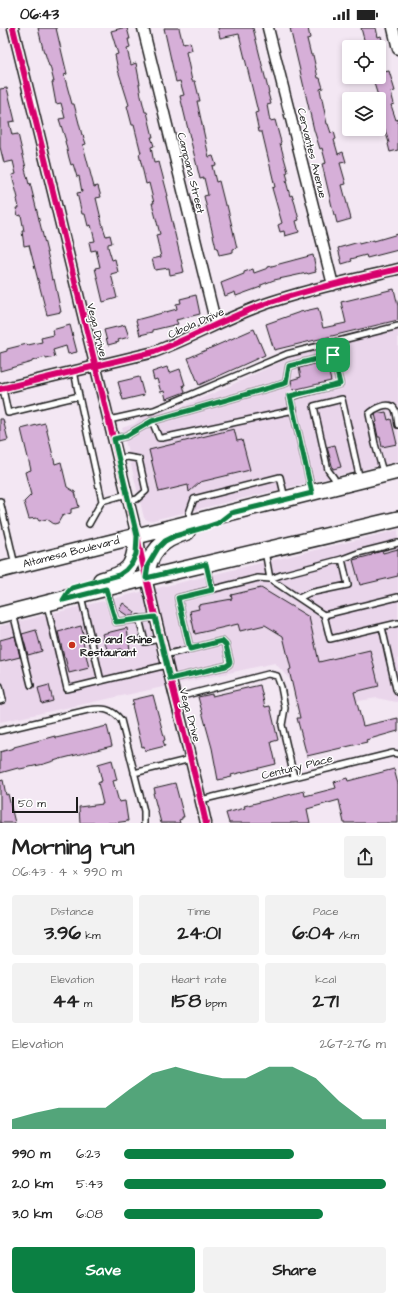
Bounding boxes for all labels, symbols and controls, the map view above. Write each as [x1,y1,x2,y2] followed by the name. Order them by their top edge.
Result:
[20,4,59,25] text: 06:43
[342,40,386,136] map controls
[342,40,386,84] button: locate
[342,92,386,136] button: layers
[294,106,330,200] street label: Cervantes Avenue
[174,131,208,216] street label: Campana Street
[82,301,111,359] street label: Vega Drive
[166,304,227,342] street label: Cibola Drive
[316,338,350,372] pin
[322,344,344,366] icon: arrive
[21,533,121,571] street label: Altamesa Boulevard
[80,632,152,660] place label: Rise and Shine Restaurant
[67,640,77,650] marker: Rise and Shine Restaurant
[175,686,204,744] street label: Vega Drive
[260,751,335,784] street label: Century Place
[12,795,78,814] scale bar
[18,796,46,811] text: 50 m
[12,832,135,863] text: Morning run
[344,836,386,878] button: share
[12,863,122,881] text: 06:43 · 4 × 990 m
[51,904,94,919] text: Distance
[187,904,211,919] text: Time
[313,904,338,919] text: Pace
[44,919,81,947] text: 3.96
[177,919,221,947] text: 24:01
[292,919,334,947] text: 6:04
[81,928,101,943] text: km
[334,928,359,943] text: /km
[51,972,94,987] text: Elevation
[171,972,227,987] text: Heart rate
[315,972,336,987] text: kcal
[52,987,79,1015] text: 44
[172,987,201,1015] text: 158
[313,987,339,1015] text: 271
[79,996,92,1011] text: m
[201,996,226,1011] text: bpm
[12,1035,63,1053] text: Elevation
[319,1035,386,1053] text: 267–276 m
[12,1145,50,1163] text: 990 m
[76,1145,100,1163] text: 6:23
[12,1175,53,1193] text: 2.0 km
[76,1175,103,1193] text: 5:43
[12,1205,52,1223] text: 3.0 km
[76,1205,103,1223] text: 6:08
[12,1247,195,1293] button: Save
[203,1247,386,1293] button: Share

